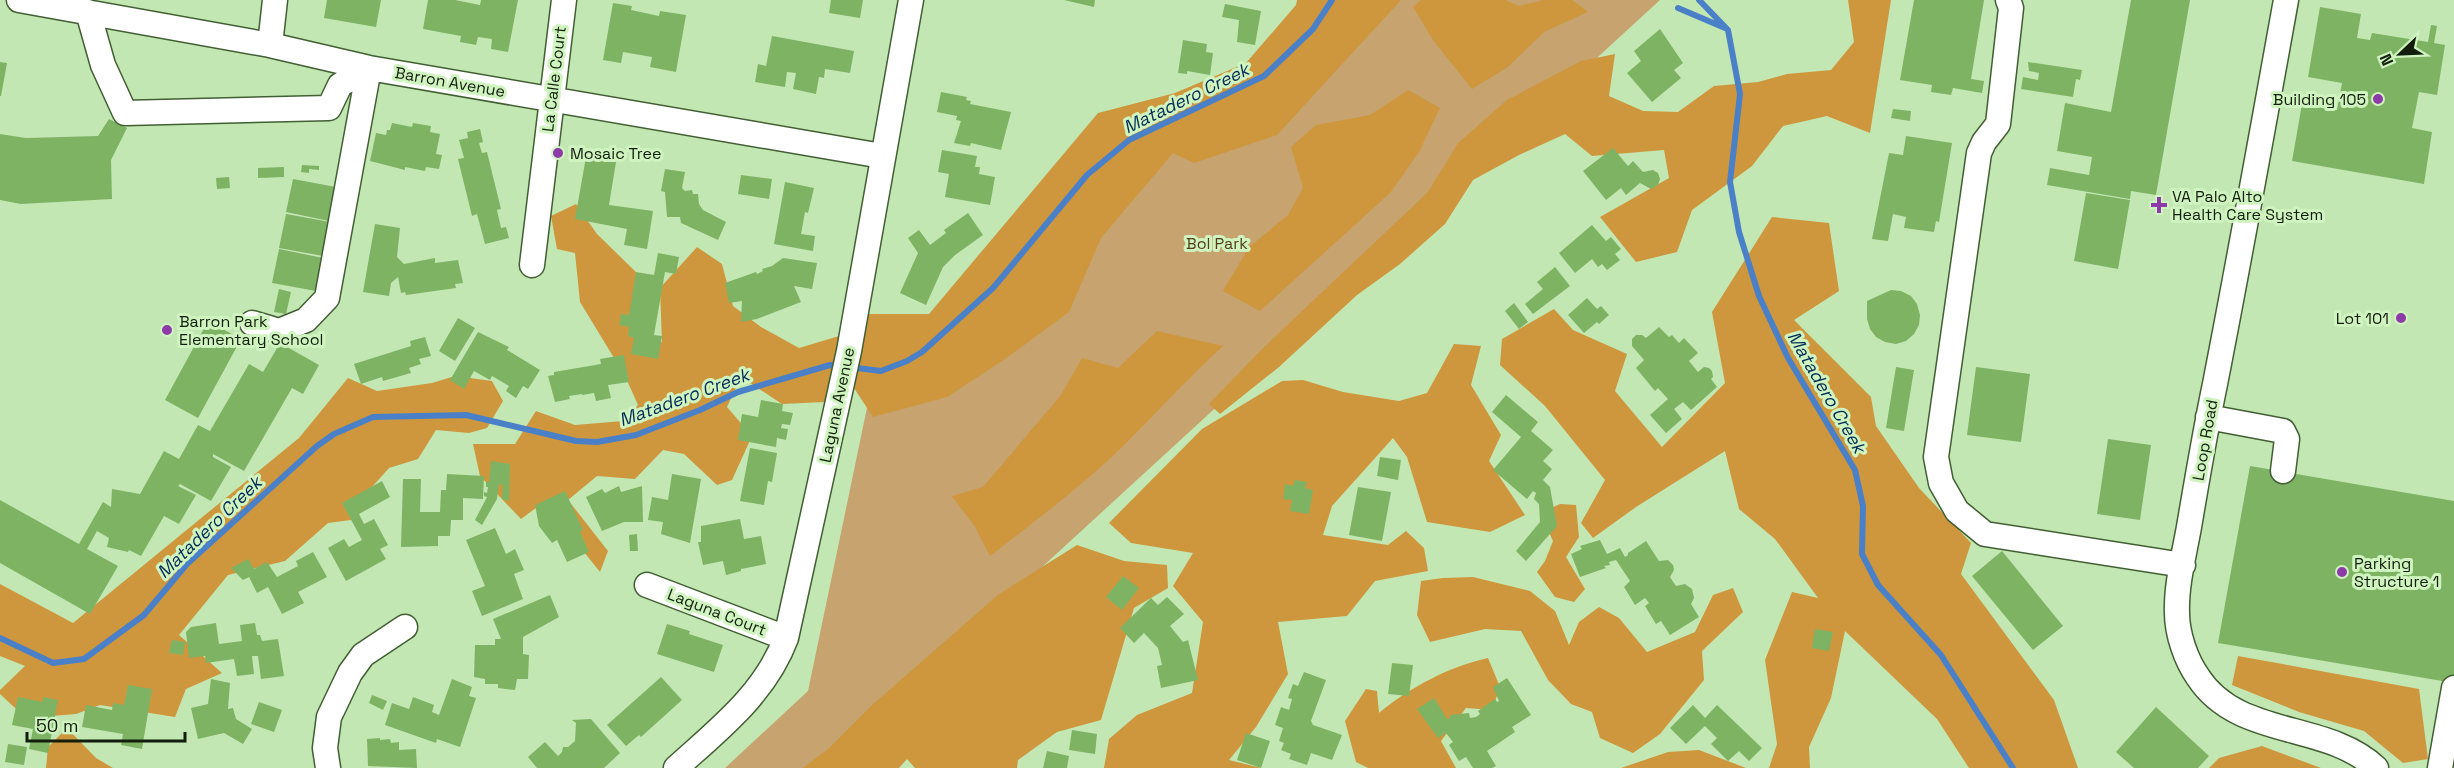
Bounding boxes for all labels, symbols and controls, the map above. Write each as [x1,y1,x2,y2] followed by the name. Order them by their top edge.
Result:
[2370,24,2430,84] north arrow
[537,25,571,133] street label: La Calle Court
[2375,51,2398,69] text: N
[1119,57,1255,138] water label: Matadero Creek
[393,62,507,102] street label: Barron Avenue
[2273,89,2366,110] place label: Building 105
[2371,92,2385,106] marker: Building 105
[570,143,661,164] place label: Mosaic Tree
[551,146,565,160] marker: Mosaic Tree
[2172,186,2323,225] place label: VA Palo Alto Health Care System
[2150,196,2168,214] marker: VA Palo Alto Health Care System
[1186,233,1248,254] park label: Bol Park
[2336,308,2389,329] place label: Lot 101
[179,311,324,350] place label: Barron Park Elementary School
[2394,311,2408,325] marker: Lot 101
[160,323,174,337] marker: Barron Park Elementary School
[1783,327,1872,459] water label: Matadero Creek
[815,345,859,465] street label: Laguna Avenue
[616,362,755,431] water label: Matadero Creek
[2188,398,2222,482] street label: Loop Road
[152,469,268,583] water label: Matadero Creek
[2354,553,2439,592] place label: Parking Structure 1
[2335,565,2349,579] marker: Parking Structure 1
[665,584,769,640] street label: Laguna Court
[27,705,184,743] scale bar
[36,714,78,737] text: 50 m

